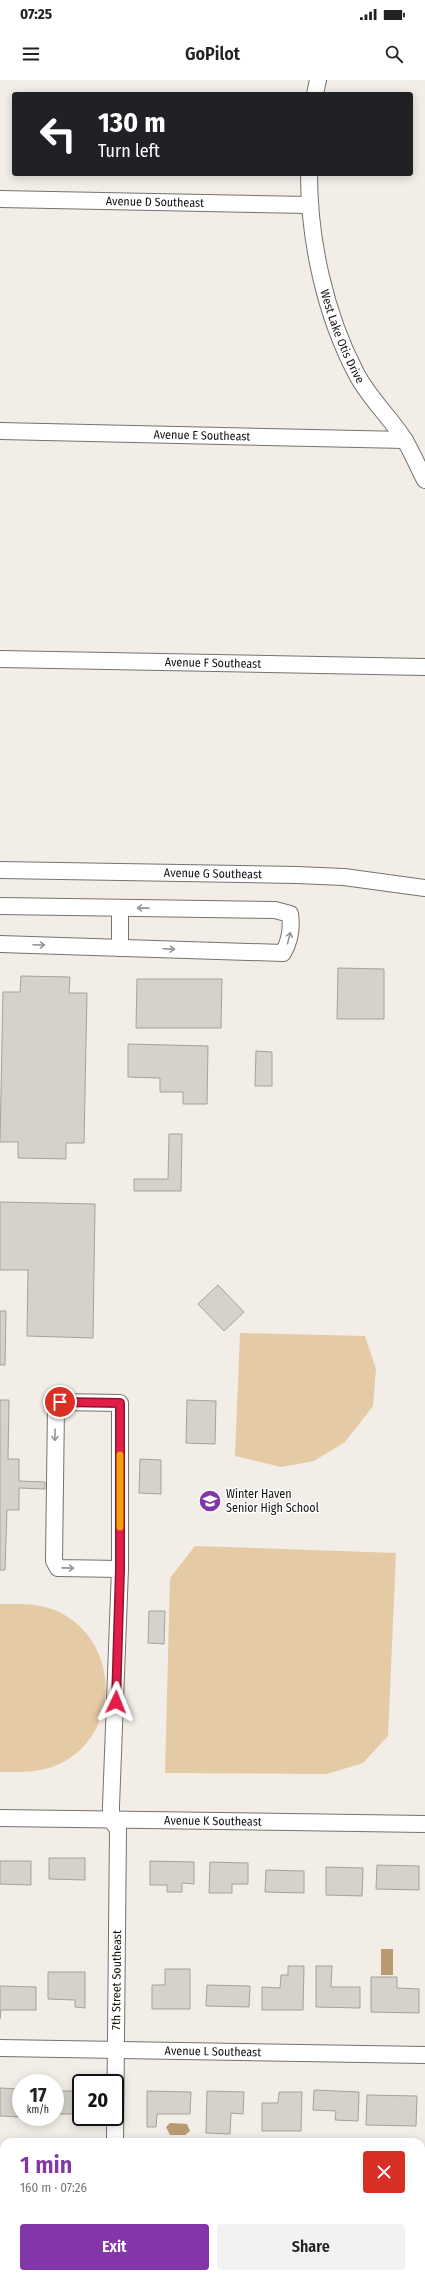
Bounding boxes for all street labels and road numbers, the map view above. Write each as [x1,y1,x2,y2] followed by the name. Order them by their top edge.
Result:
[106,194,204,210] street label: Avenue D Southeast
[317,288,367,386] street label: West Lake Otis Drive
[153,427,251,444] street label: Avenue E Southeast
[165,655,261,671] street label: Avenue F Southeast
[164,866,262,881] street label: Avenue G Southeast
[164,1813,262,1829] street label: Avenue K Southeast
[109,1930,124,2030] street label: 7th Street Southeast
[165,2044,261,2059] street label: Avenue L Southeast

